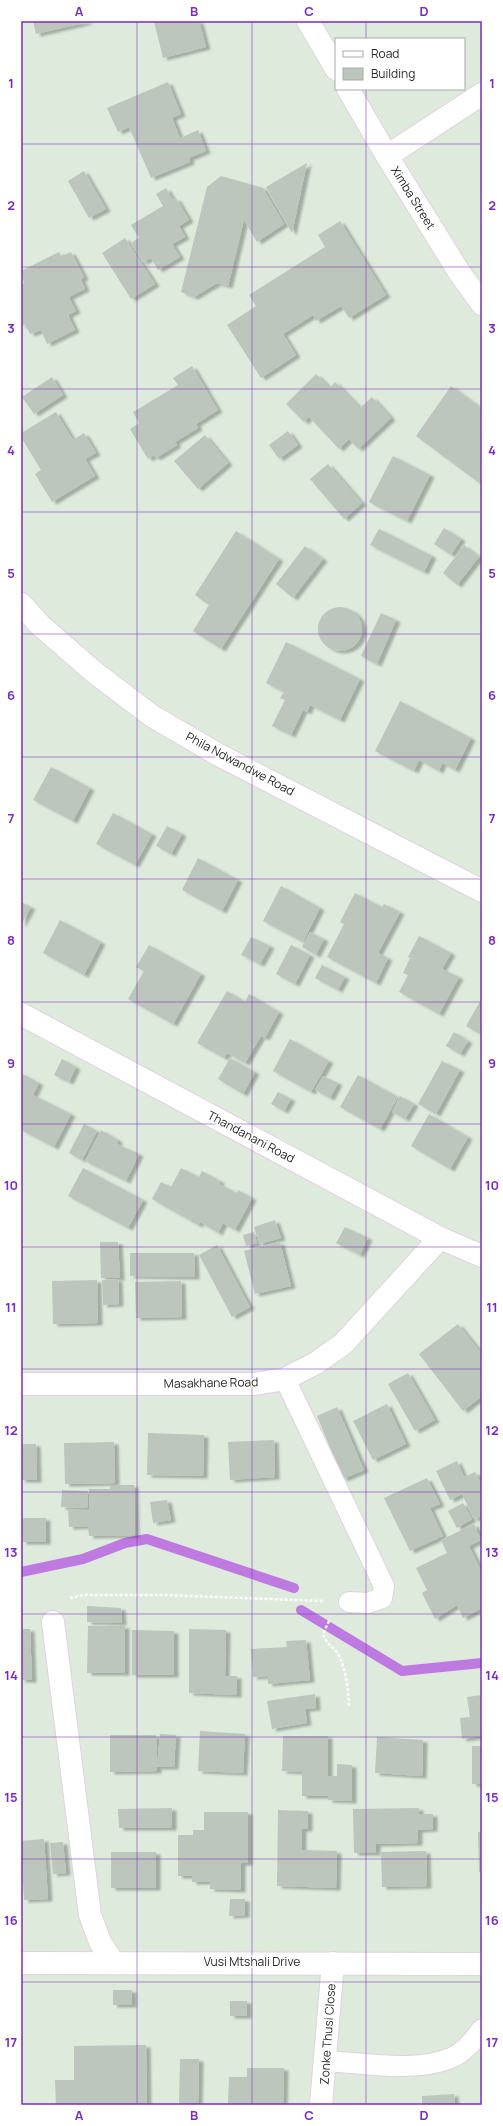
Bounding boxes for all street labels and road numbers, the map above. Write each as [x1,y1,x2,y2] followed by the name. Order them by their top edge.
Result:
[387,163,440,233] street label: Ximba Street
[183,728,298,799] street label: Phila Ndwandwe Road
[205,1106,298,1167] street label: Thandanani Road
[164,1373,258,1392] street label: Masakhane Road
[204,1953,300,1970] street label: Vusi Mtshali Drive
[315,1983,340,2085] street label: Zonke Thusi Close

